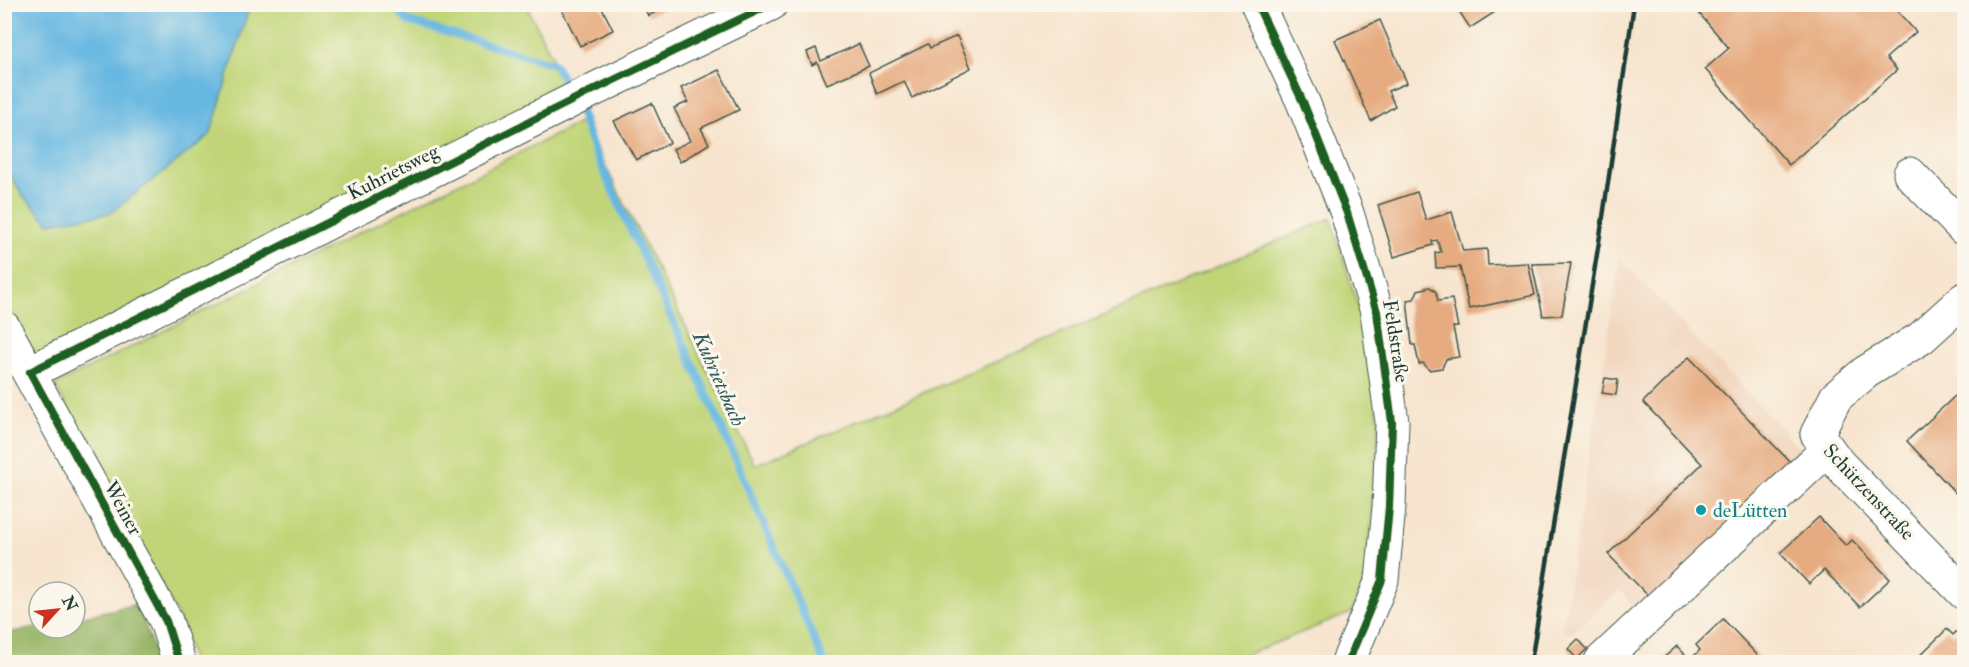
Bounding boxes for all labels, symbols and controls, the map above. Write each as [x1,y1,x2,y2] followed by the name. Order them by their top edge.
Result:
[343,138,444,206] street label: Kuhrietsweg
[1377,298,1415,384] street label: Feldstraße
[686,326,752,431] water label: Kuhrietsbach
[1818,439,1920,545] street label: Schützenstraße
[97,476,148,540] street label: Weiner
[1713,498,1787,523] place label: deLütten
[1694,503,1708,517] marker: deLütten
[27,580,87,640] north arrow
[57,592,82,615] text: N

